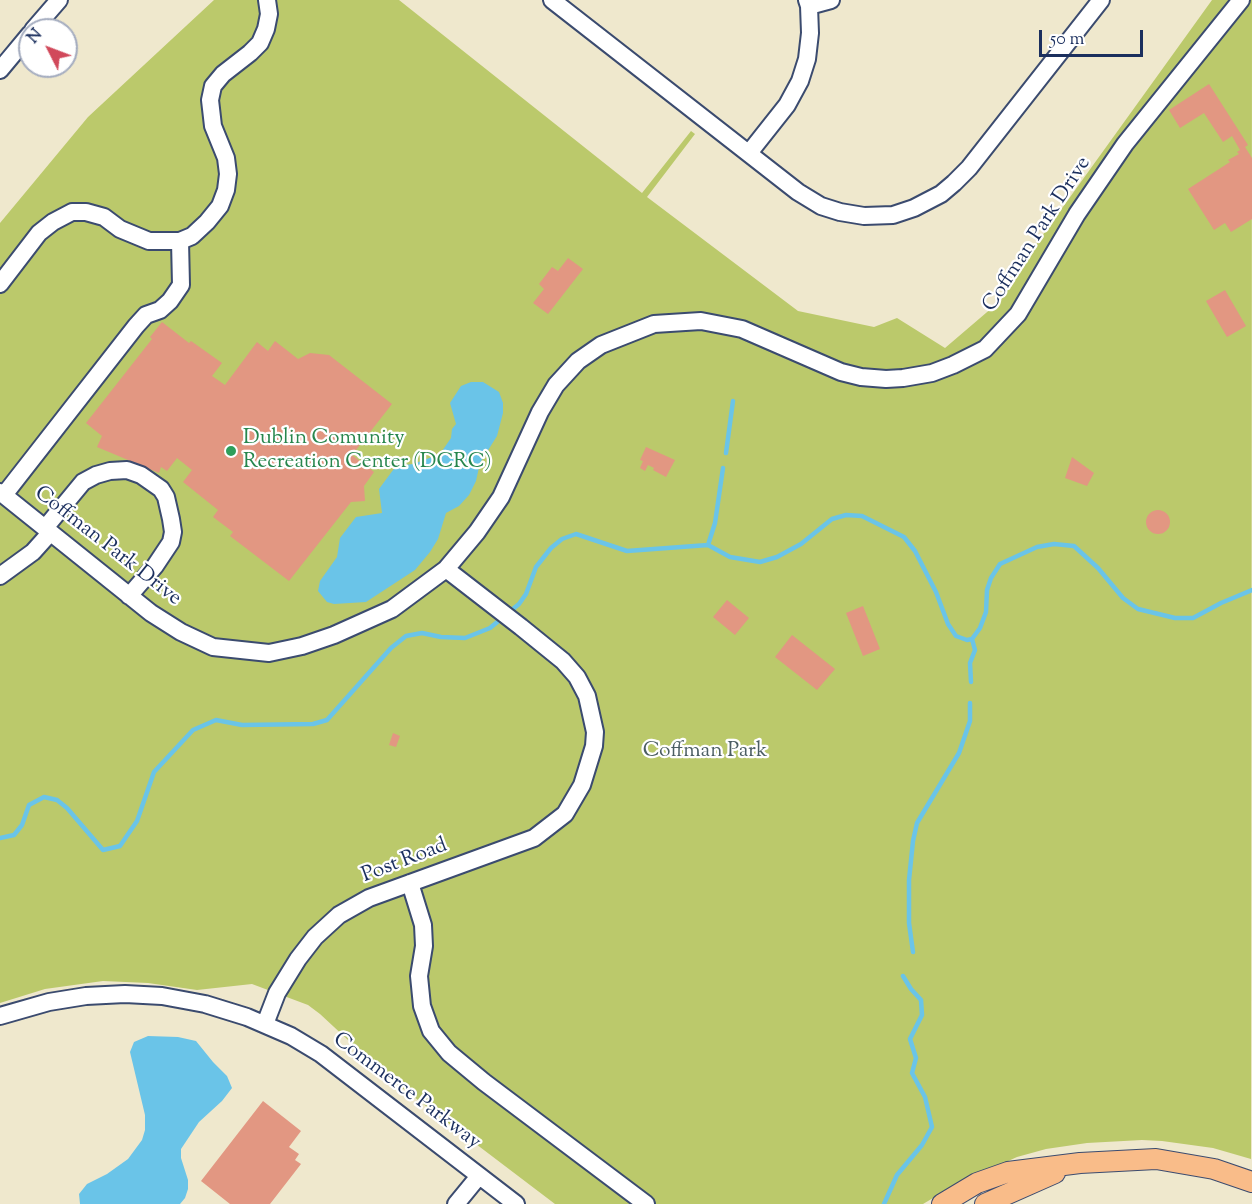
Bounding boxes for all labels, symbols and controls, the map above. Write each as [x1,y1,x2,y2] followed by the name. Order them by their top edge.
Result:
[18,18,78,78] north arrow
[1042,18,1146,56] scale bar
[23,25,49,49] text: N
[1050,27,1084,53] text: 50 m
[979,153,1097,317] street label: Coffman Park Drive
[243,426,492,476] place label: Dublin Comunity Recreation Center (DCRC)
[224,444,238,458] marker: Dublin Comunity Recreation Center (DCRC)
[28,482,186,612] street label: Coffman Park Drive
[643,739,767,765] park label: Coffman Park
[359,834,451,890] street label: Post Road
[327,1028,485,1156] street label: Commerce Parkway

